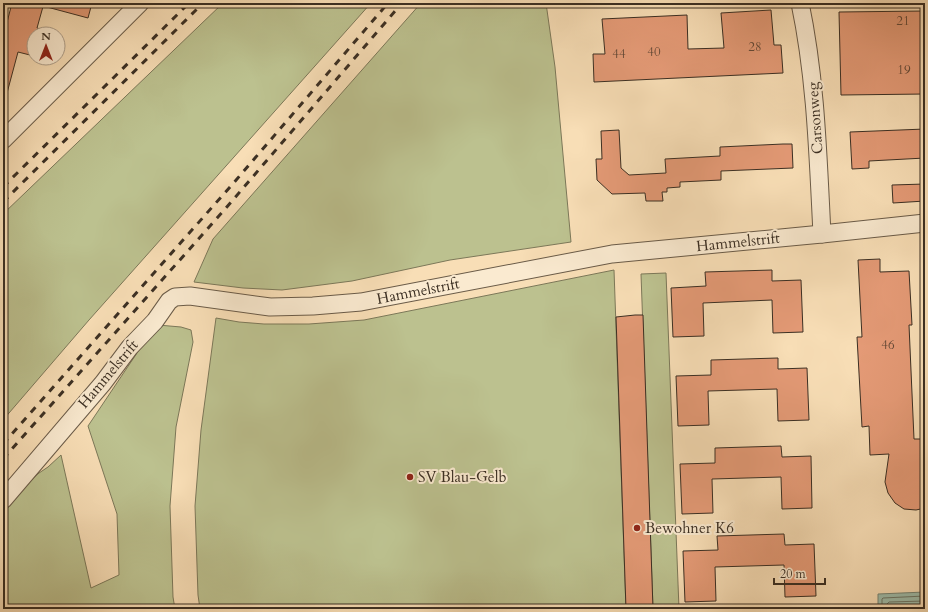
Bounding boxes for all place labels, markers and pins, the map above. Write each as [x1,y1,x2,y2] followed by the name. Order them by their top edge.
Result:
[418,467,507,487] place label: SV Blau-Gelb
[405,472,415,482] marker: SV Blau-Gelb
[645,518,734,538] place label: Bewohner K6
[632,523,642,533] marker: Bewohner K6

